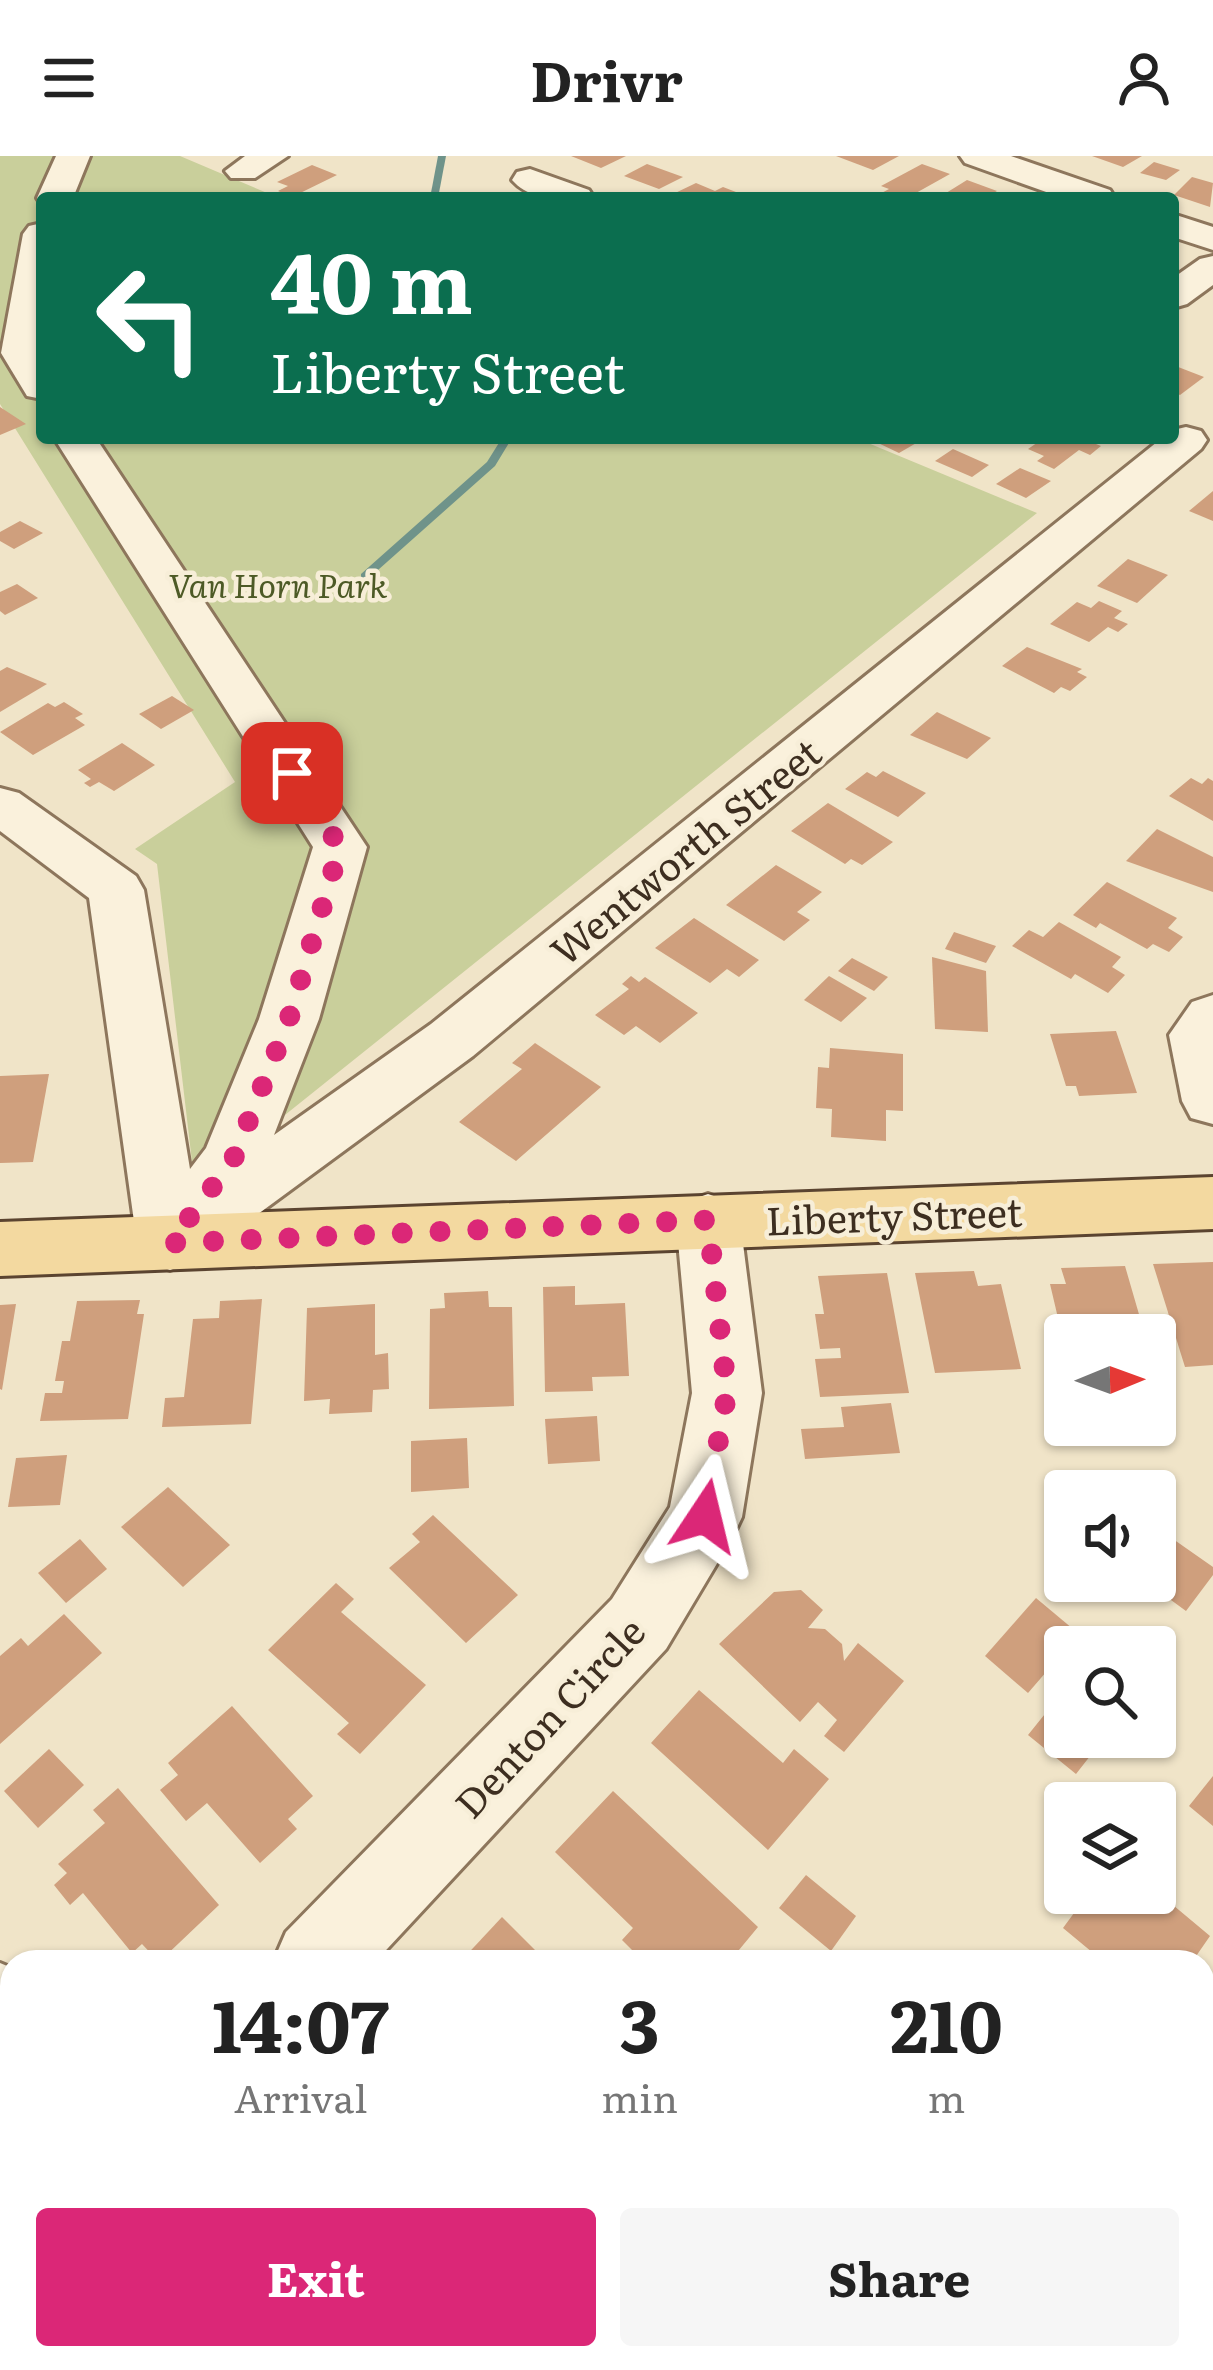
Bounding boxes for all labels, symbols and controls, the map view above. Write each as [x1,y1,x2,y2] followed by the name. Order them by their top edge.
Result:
[530,38,683,119] text: Drivr
[36,45,102,111] icon: menu
[1111,45,1177,111] icon: person
[270,215,473,340] text: 40 m
[72,240,228,396] icon: left
[270,329,625,410] text: Liberty Street
[169,559,387,608] park label: Van Horn Park
[241,722,343,824] pin
[536,722,832,977] street label: Wentworth Street
[259,740,325,806] icon: arrive
[765,1181,1023,1247] street label: Liberty Street
[1044,1314,1176,1446] north arrow
[1044,1314,1176,1914] map controls
[642,1453,768,1579] position arrow
[1044,1470,1176,1602] button: sound
[439,1602,657,1830] street label: Denton Circle
[1044,1626,1176,1758] button: search
[1044,1782,1176,1914] button: layers
[212,1968,389,2075] text: 14:07
[620,1968,660,2075] text: 3
[890,1968,1003,2075] text: 210
[234,2067,367,2125] text: Arrival
[601,2067,678,2125] text: min
[928,2067,965,2125] text: m
[36,2208,596,2346] button: Exit
[620,2208,1179,2346] button: Share

